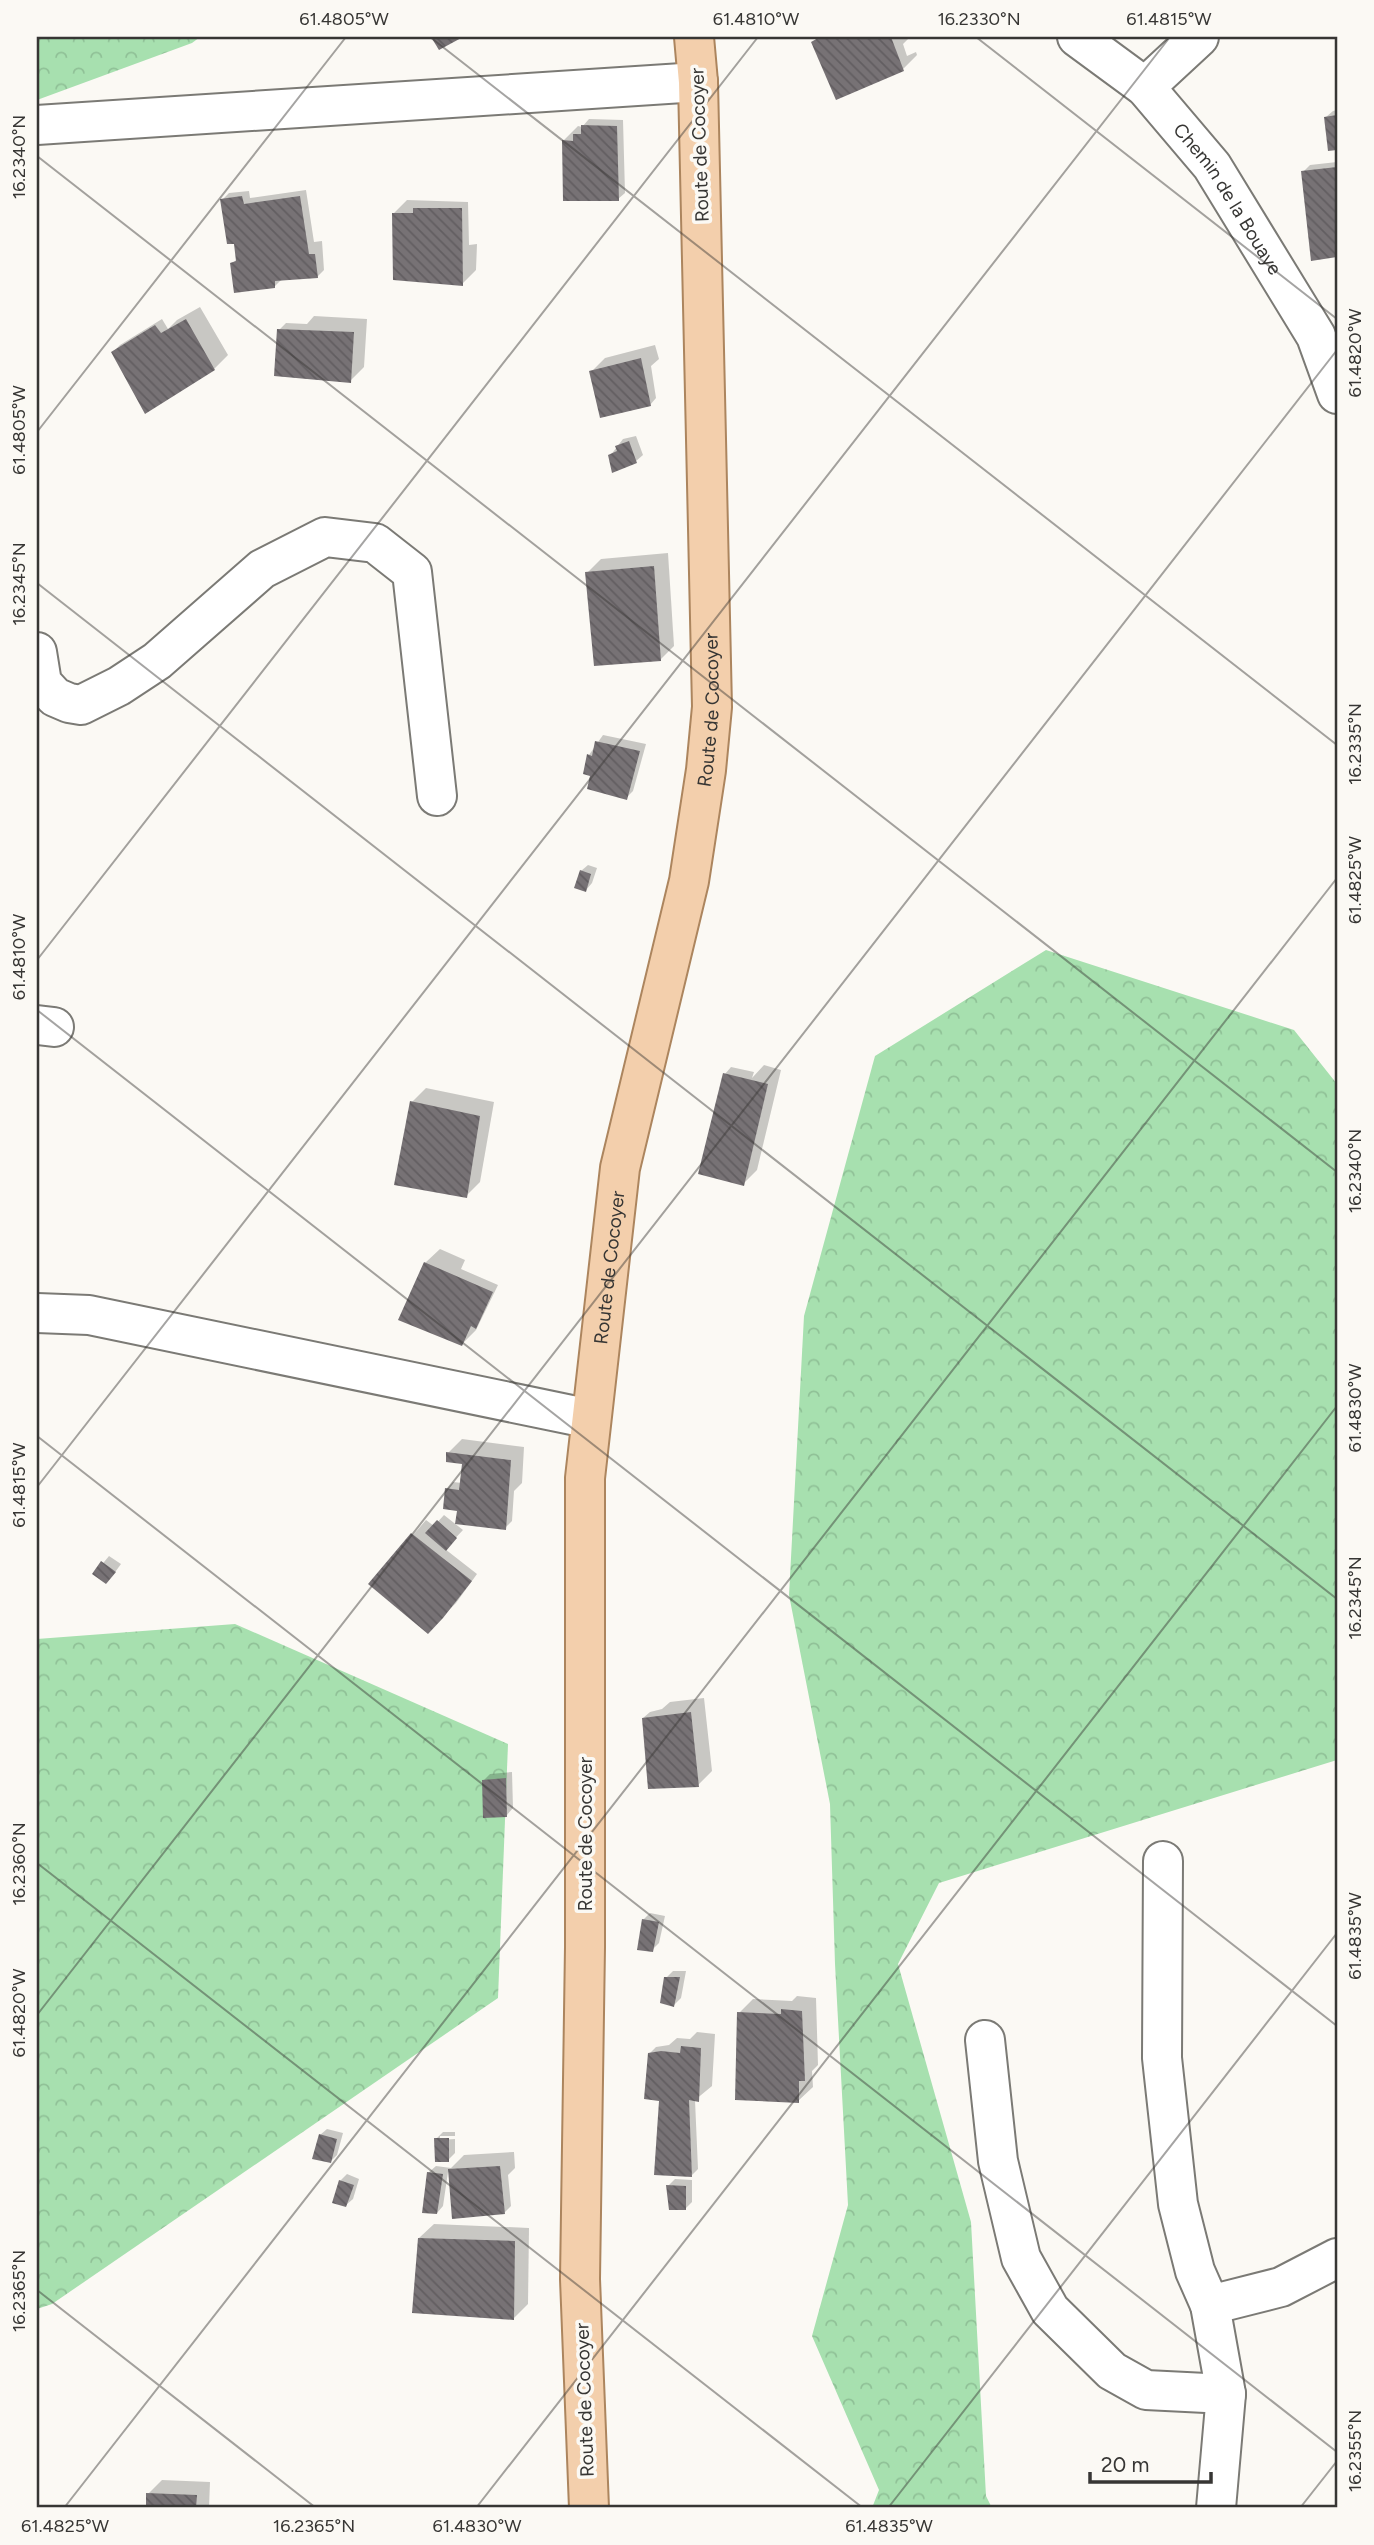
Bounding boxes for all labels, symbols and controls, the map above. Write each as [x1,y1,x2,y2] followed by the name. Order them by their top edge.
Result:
[299,8,389,30] text: 61.4805°W
[713,8,800,30] text: 61.4810°W
[937,8,1021,30] text: 16.2330°N
[1126,8,1212,30] text: 61.4815°W
[685,67,714,222] street label: Route de Cocoyer
[8,115,30,199] text: 16.2340°N
[1168,118,1287,279] street label: Chemin de la Bouaye
[1344,308,1366,398] text: 61.4820°W
[8,385,30,475] text: 61.4805°W
[8,542,30,626] text: 16.2345°N
[693,632,724,788] street label: Route de Cocoyer
[1344,703,1366,785] text: 16.2335°N
[1344,835,1366,924] text: 61.4825°W
[8,913,30,1000] text: 61.4810°W
[1344,1129,1366,1213] text: 16.2340°N
[589,1189,629,1346] street label: Route de Cocoyer
[1344,1363,1366,1452] text: 61.4830°W
[8,1442,30,1528] text: 61.4815°W
[1344,1556,1366,1640] text: 16.2345°N
[574,1756,597,1911] street label: Route de Cocoyer
[8,1822,30,1906] text: 16.2360°N
[1344,1891,1366,1980] text: 61.4835°W
[8,1968,30,2058] text: 61.4820°W
[8,2250,30,2332] text: 16.2365°N
[570,2322,599,2477] street label: Route de Cocoyer
[1344,2410,1366,2492] text: 16.2355°N
[1090,2440,1211,2484] scale bar
[1101,2452,1149,2477] text: 20 m
[21,2515,110,2537] text: 61.4825°W
[273,2515,355,2537] text: 16.2365°N
[433,2515,522,2537] text: 61.4830°W
[845,2515,934,2537] text: 61.4835°W

